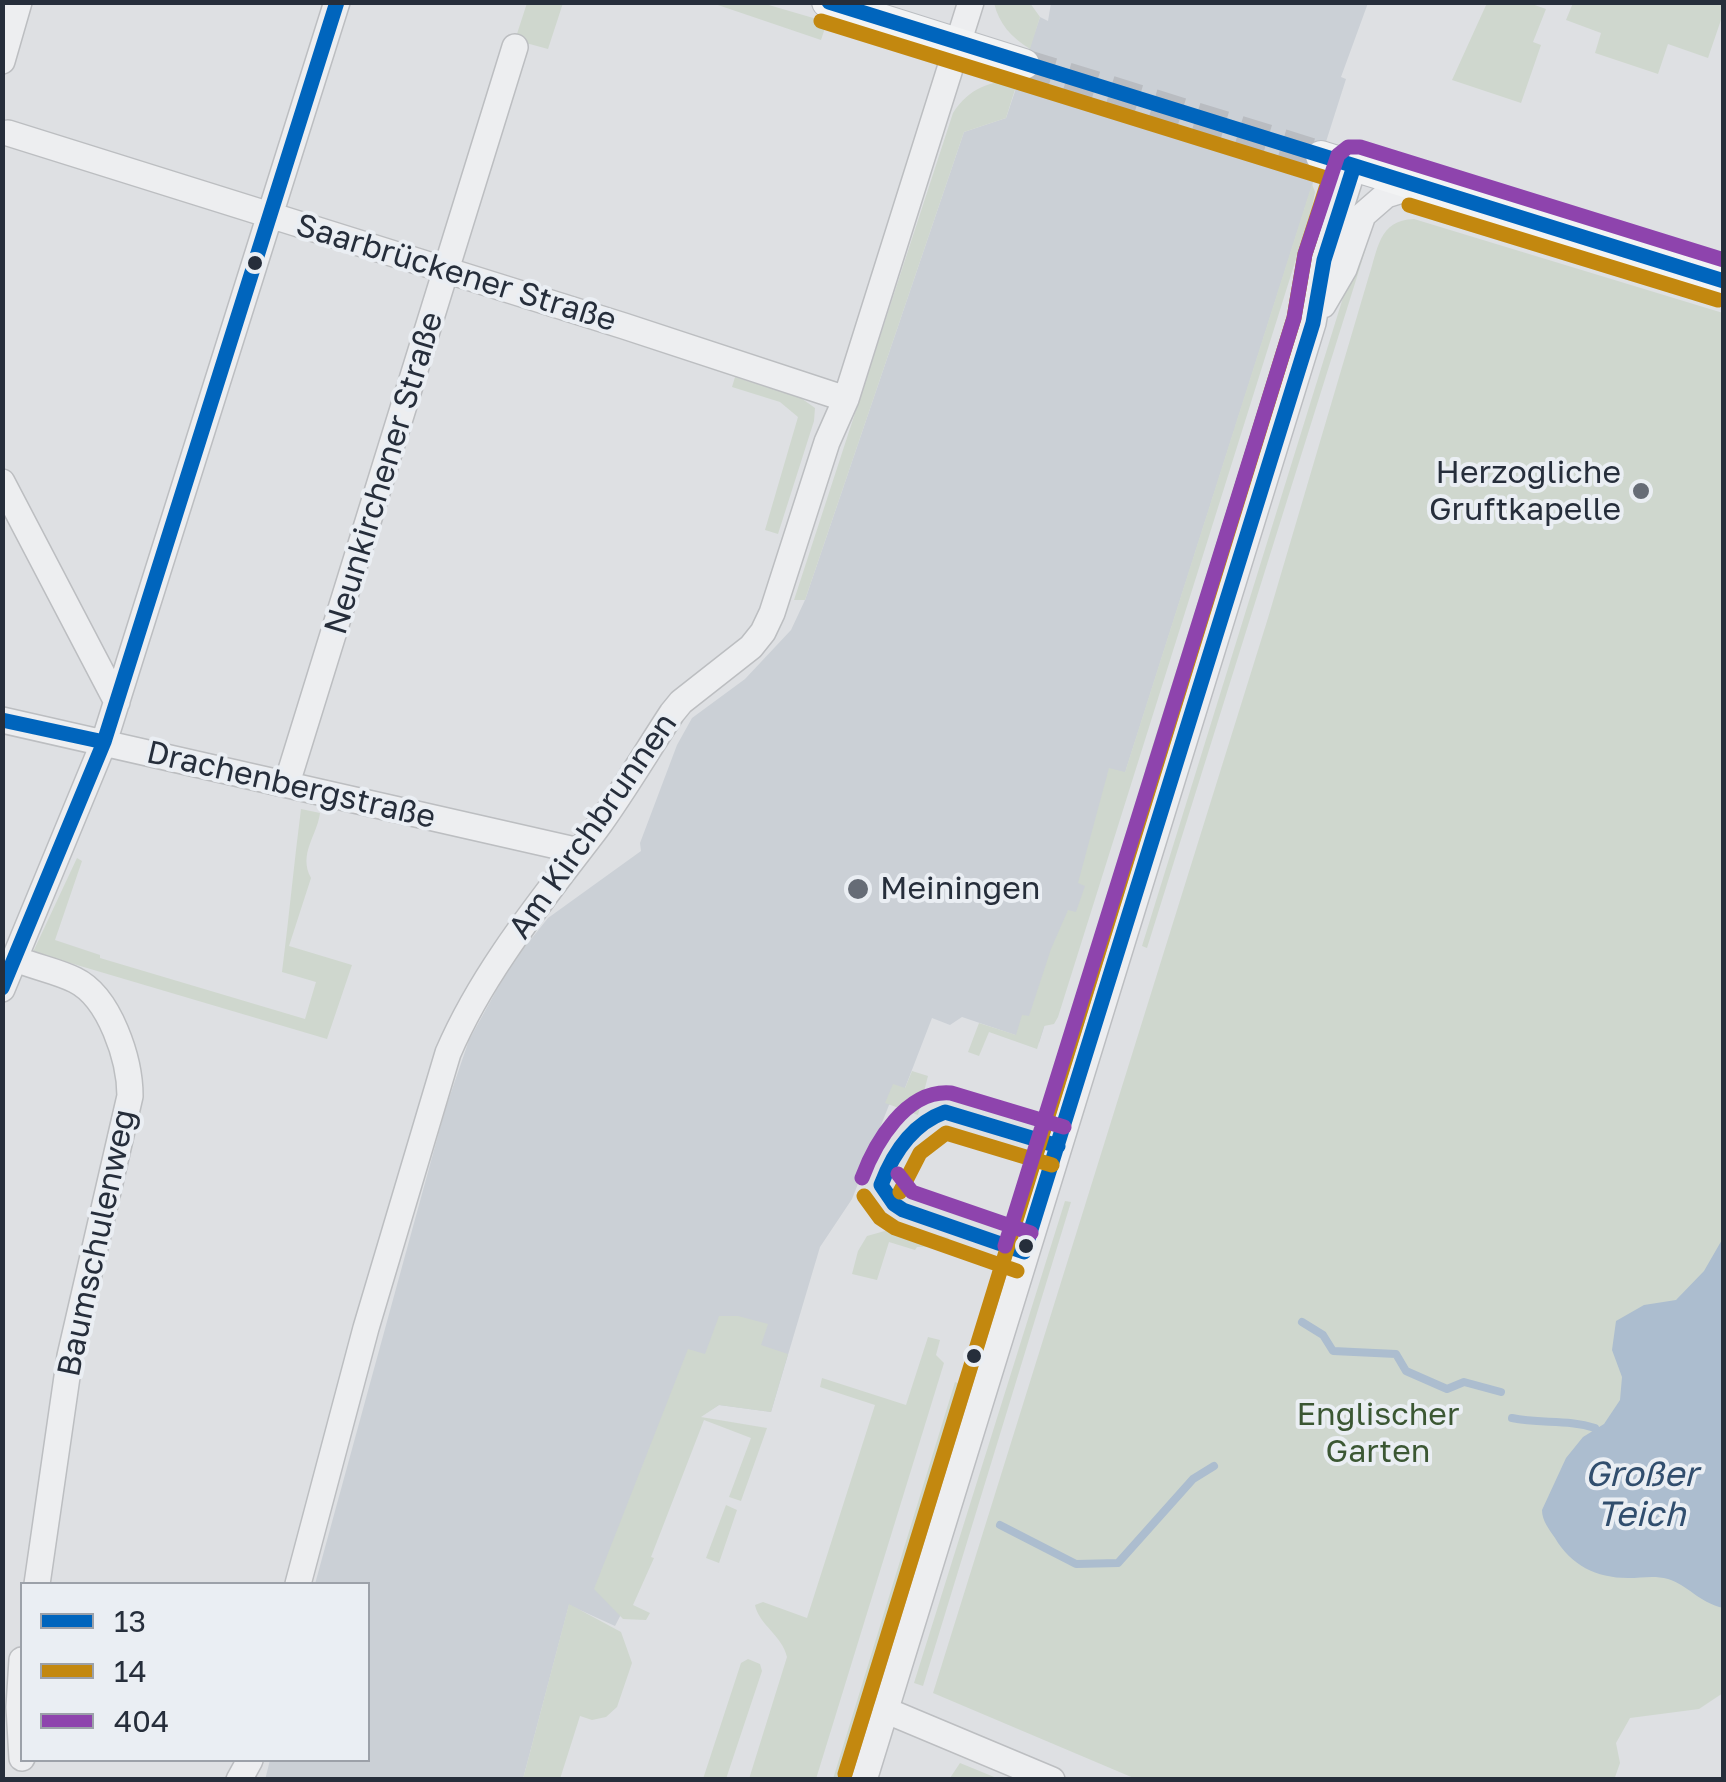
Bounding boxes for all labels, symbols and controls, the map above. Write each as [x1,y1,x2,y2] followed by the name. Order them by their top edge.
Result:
[291,206,621,340] street label: Saarbrückener Straße
[245,253,265,273] unlabelled marker
[317,307,451,639] street label: Neunkirchener Straße
[1429,454,1621,529] place label: Herzogliche Gruftkapelle
[1630,480,1652,502] marker: Herzogliche Gruftkapelle
[501,706,685,946] street label: Am Kirchbrunnen
[143,733,439,837] street label: Drachenbergstraße
[880,870,1041,908] place label: Meiningen
[845,876,871,902] marker: Meiningen
[50,1106,144,1380] street label: Baumschulenweg
[1016,1236,1036,1256] unlabelled marker
[964,1346,984,1366] unlabelled marker
[1297,1396,1459,1471] park label: Englischer Garten
[1584,1454,1698,1536] water label: Großer Teich
[20,1582,370,1762] legend
[114,1603,146,1639] text: 13
[114,1653,147,1689] text: 14
[114,1703,169,1739] text: 404

